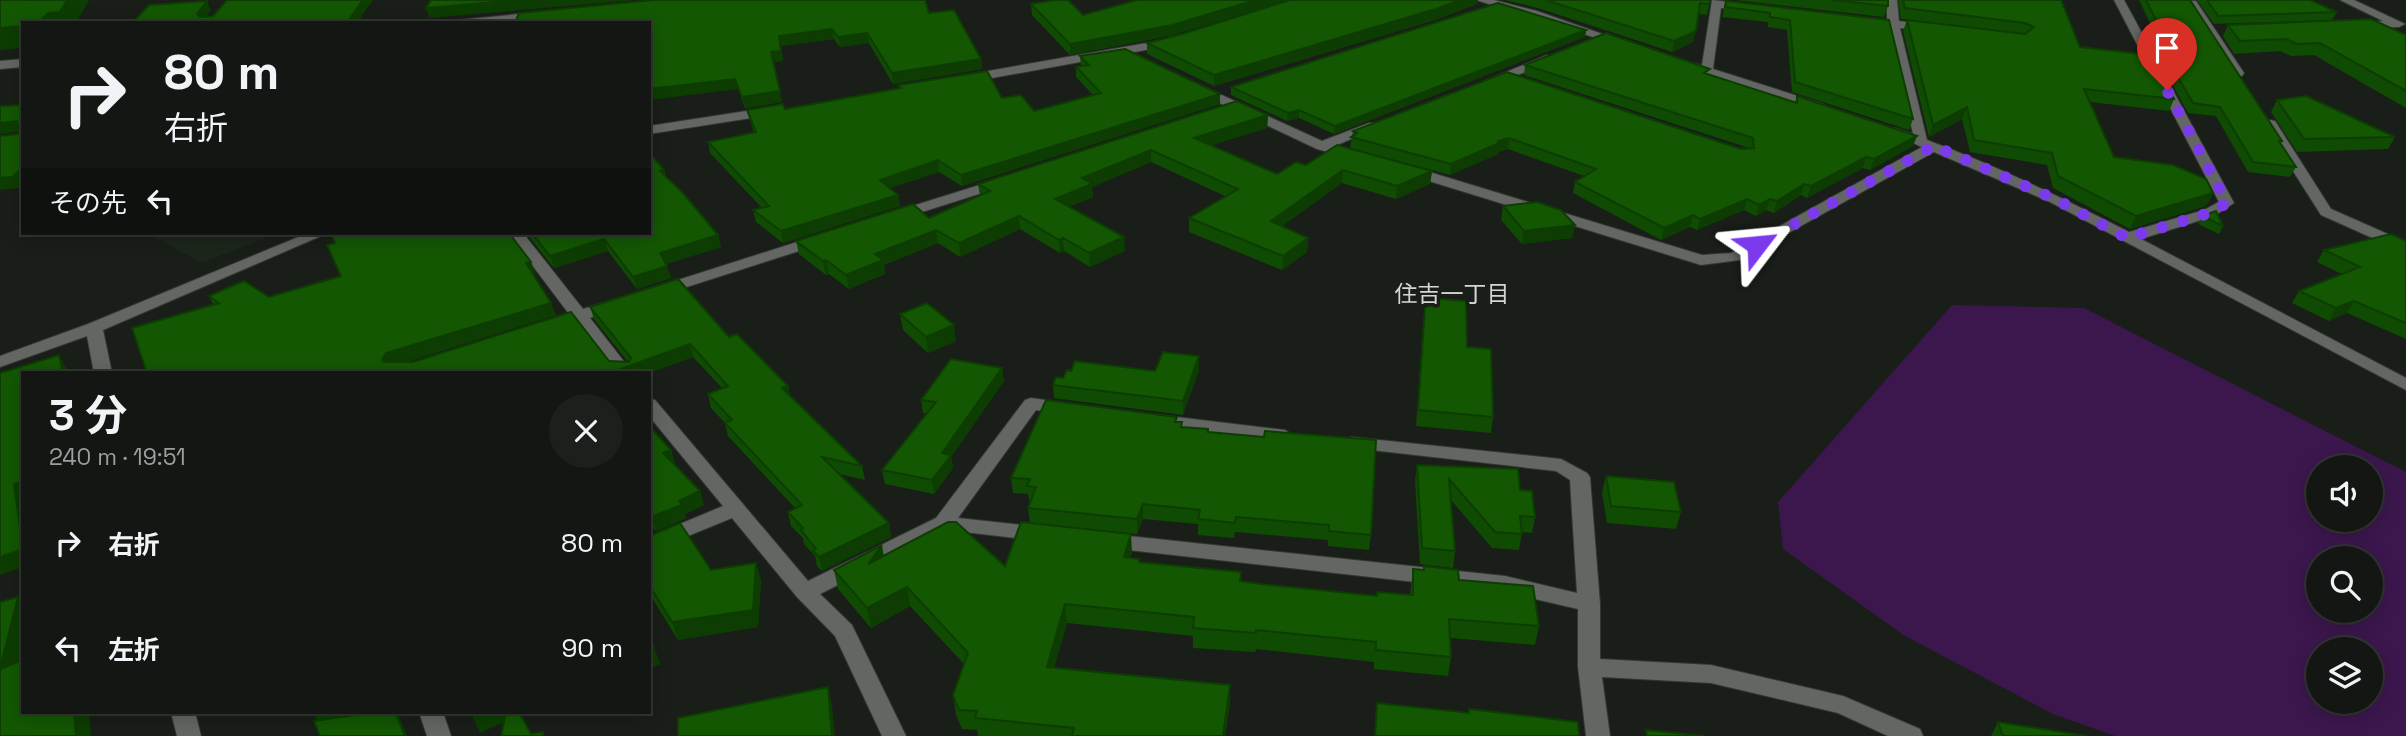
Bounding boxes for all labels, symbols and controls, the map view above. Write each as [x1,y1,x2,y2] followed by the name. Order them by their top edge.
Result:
[2137,18,2197,90] pin
[2148,29,2186,67] icon: arrive
[164,41,279,103] text: 80 m
[49,49,140,140] icon: right
[164,108,228,148] text: 右折
[141,182,179,220] icon: left
[49,186,127,220] text: その先
[1720,208,1794,282] position arrow
[1395,279,1510,309] district label: 住吉一丁目
[49,389,127,442] text: 3 分
[549,394,623,468] button: close
[49,442,186,472] text: 240 m · 19:51
[2306,455,2383,714] map controls
[2306,455,2383,532] button: sound
[49,524,87,562] icon: right
[561,526,623,560] text: 80 m
[108,528,160,562] text: 右折
[2306,546,2383,623] button: search
[49,629,87,667] icon: left
[561,631,623,665] text: 90 m
[108,633,160,667] text: 左折
[2306,637,2383,714] button: layers

